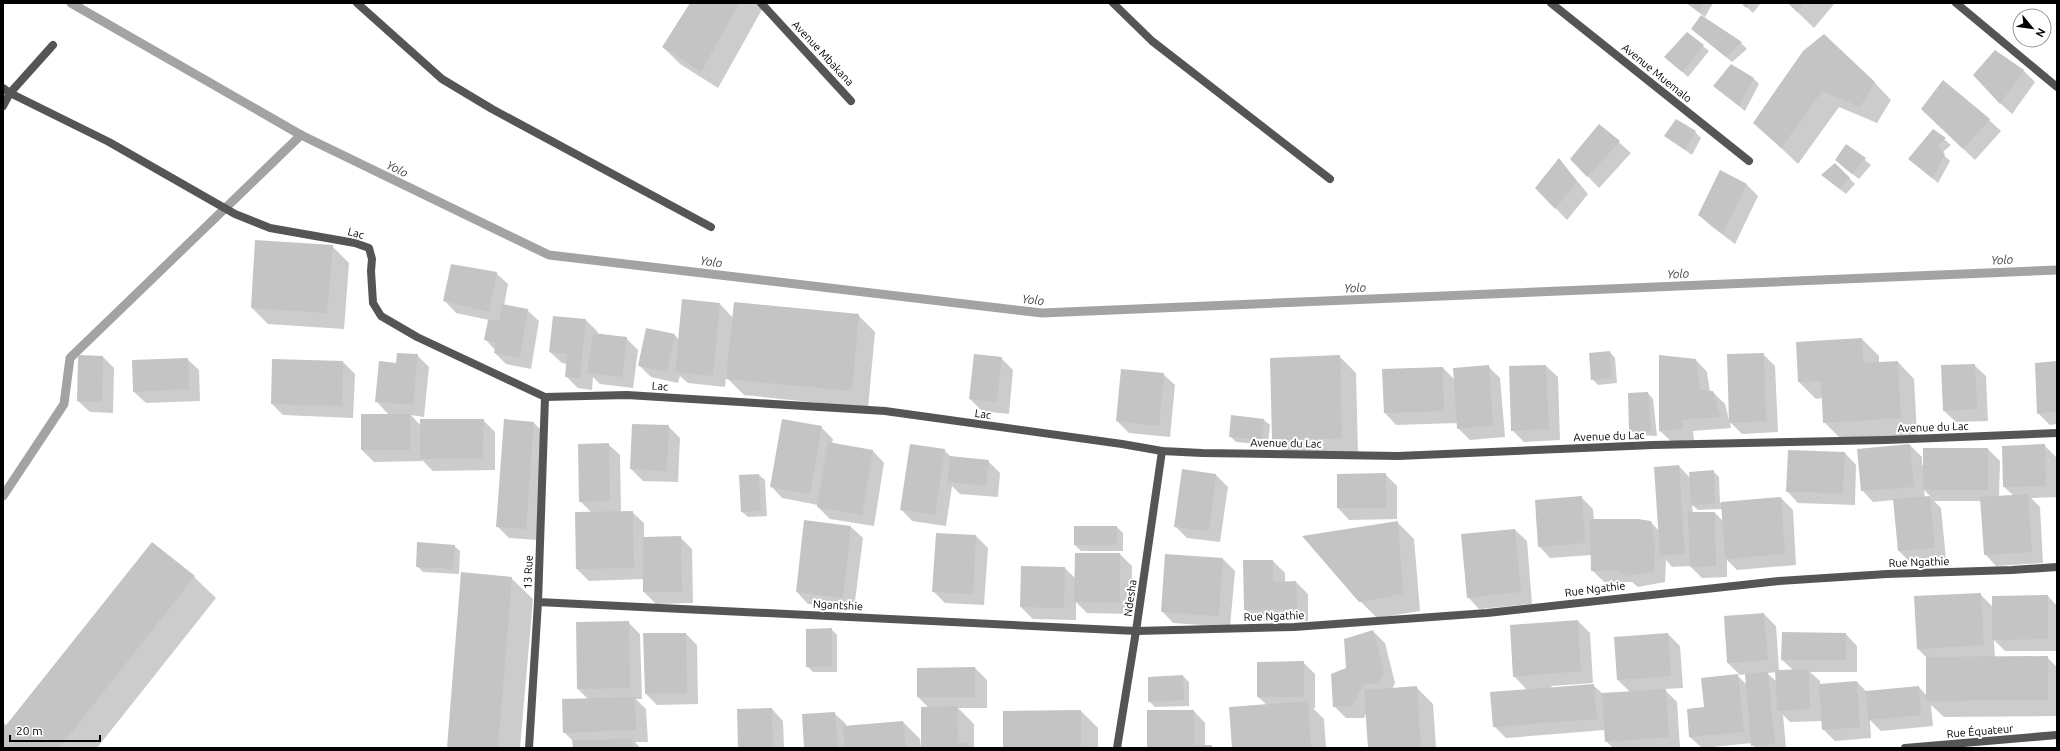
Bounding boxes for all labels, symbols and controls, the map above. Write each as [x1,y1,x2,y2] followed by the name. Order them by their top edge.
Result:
[2012,8,2052,48] north arrow
[790,18,856,88] street label: Avenue Mbakana
[2034,26,2048,39] text: N
[1620,41,1694,105] street label: Avenue Muemalo
[384,158,411,180] water label: Yolo
[347,225,365,241] street label: Lac
[1991,253,2014,266] water label: Yolo
[699,254,723,269] water label: Yolo
[1667,267,1690,280] water label: Yolo
[1344,281,1367,294] water label: Yolo
[1021,292,1045,307] water label: Yolo
[651,379,669,393] street label: Lac
[974,407,992,421] street label: Lac
[1897,420,1969,434] street label: Avenue du Lac
[1573,429,1645,443] street label: Avenue du Lac
[1250,436,1322,450] street label: Avenue du Lac
[521,555,535,589] street label: 13 Rue
[1888,555,1950,569] street label: Rue Ngathie
[1121,579,1139,617] street label: Ndesha
[1564,579,1626,599] street label: Rue Ngathie
[813,598,863,612] street label: Ngantshie
[1243,609,1305,623] street label: Rue Ngathie
[10,717,100,743] scale bar
[1946,721,2015,740] street label: Rue Équateur
[16,724,43,737] text: 20 m

